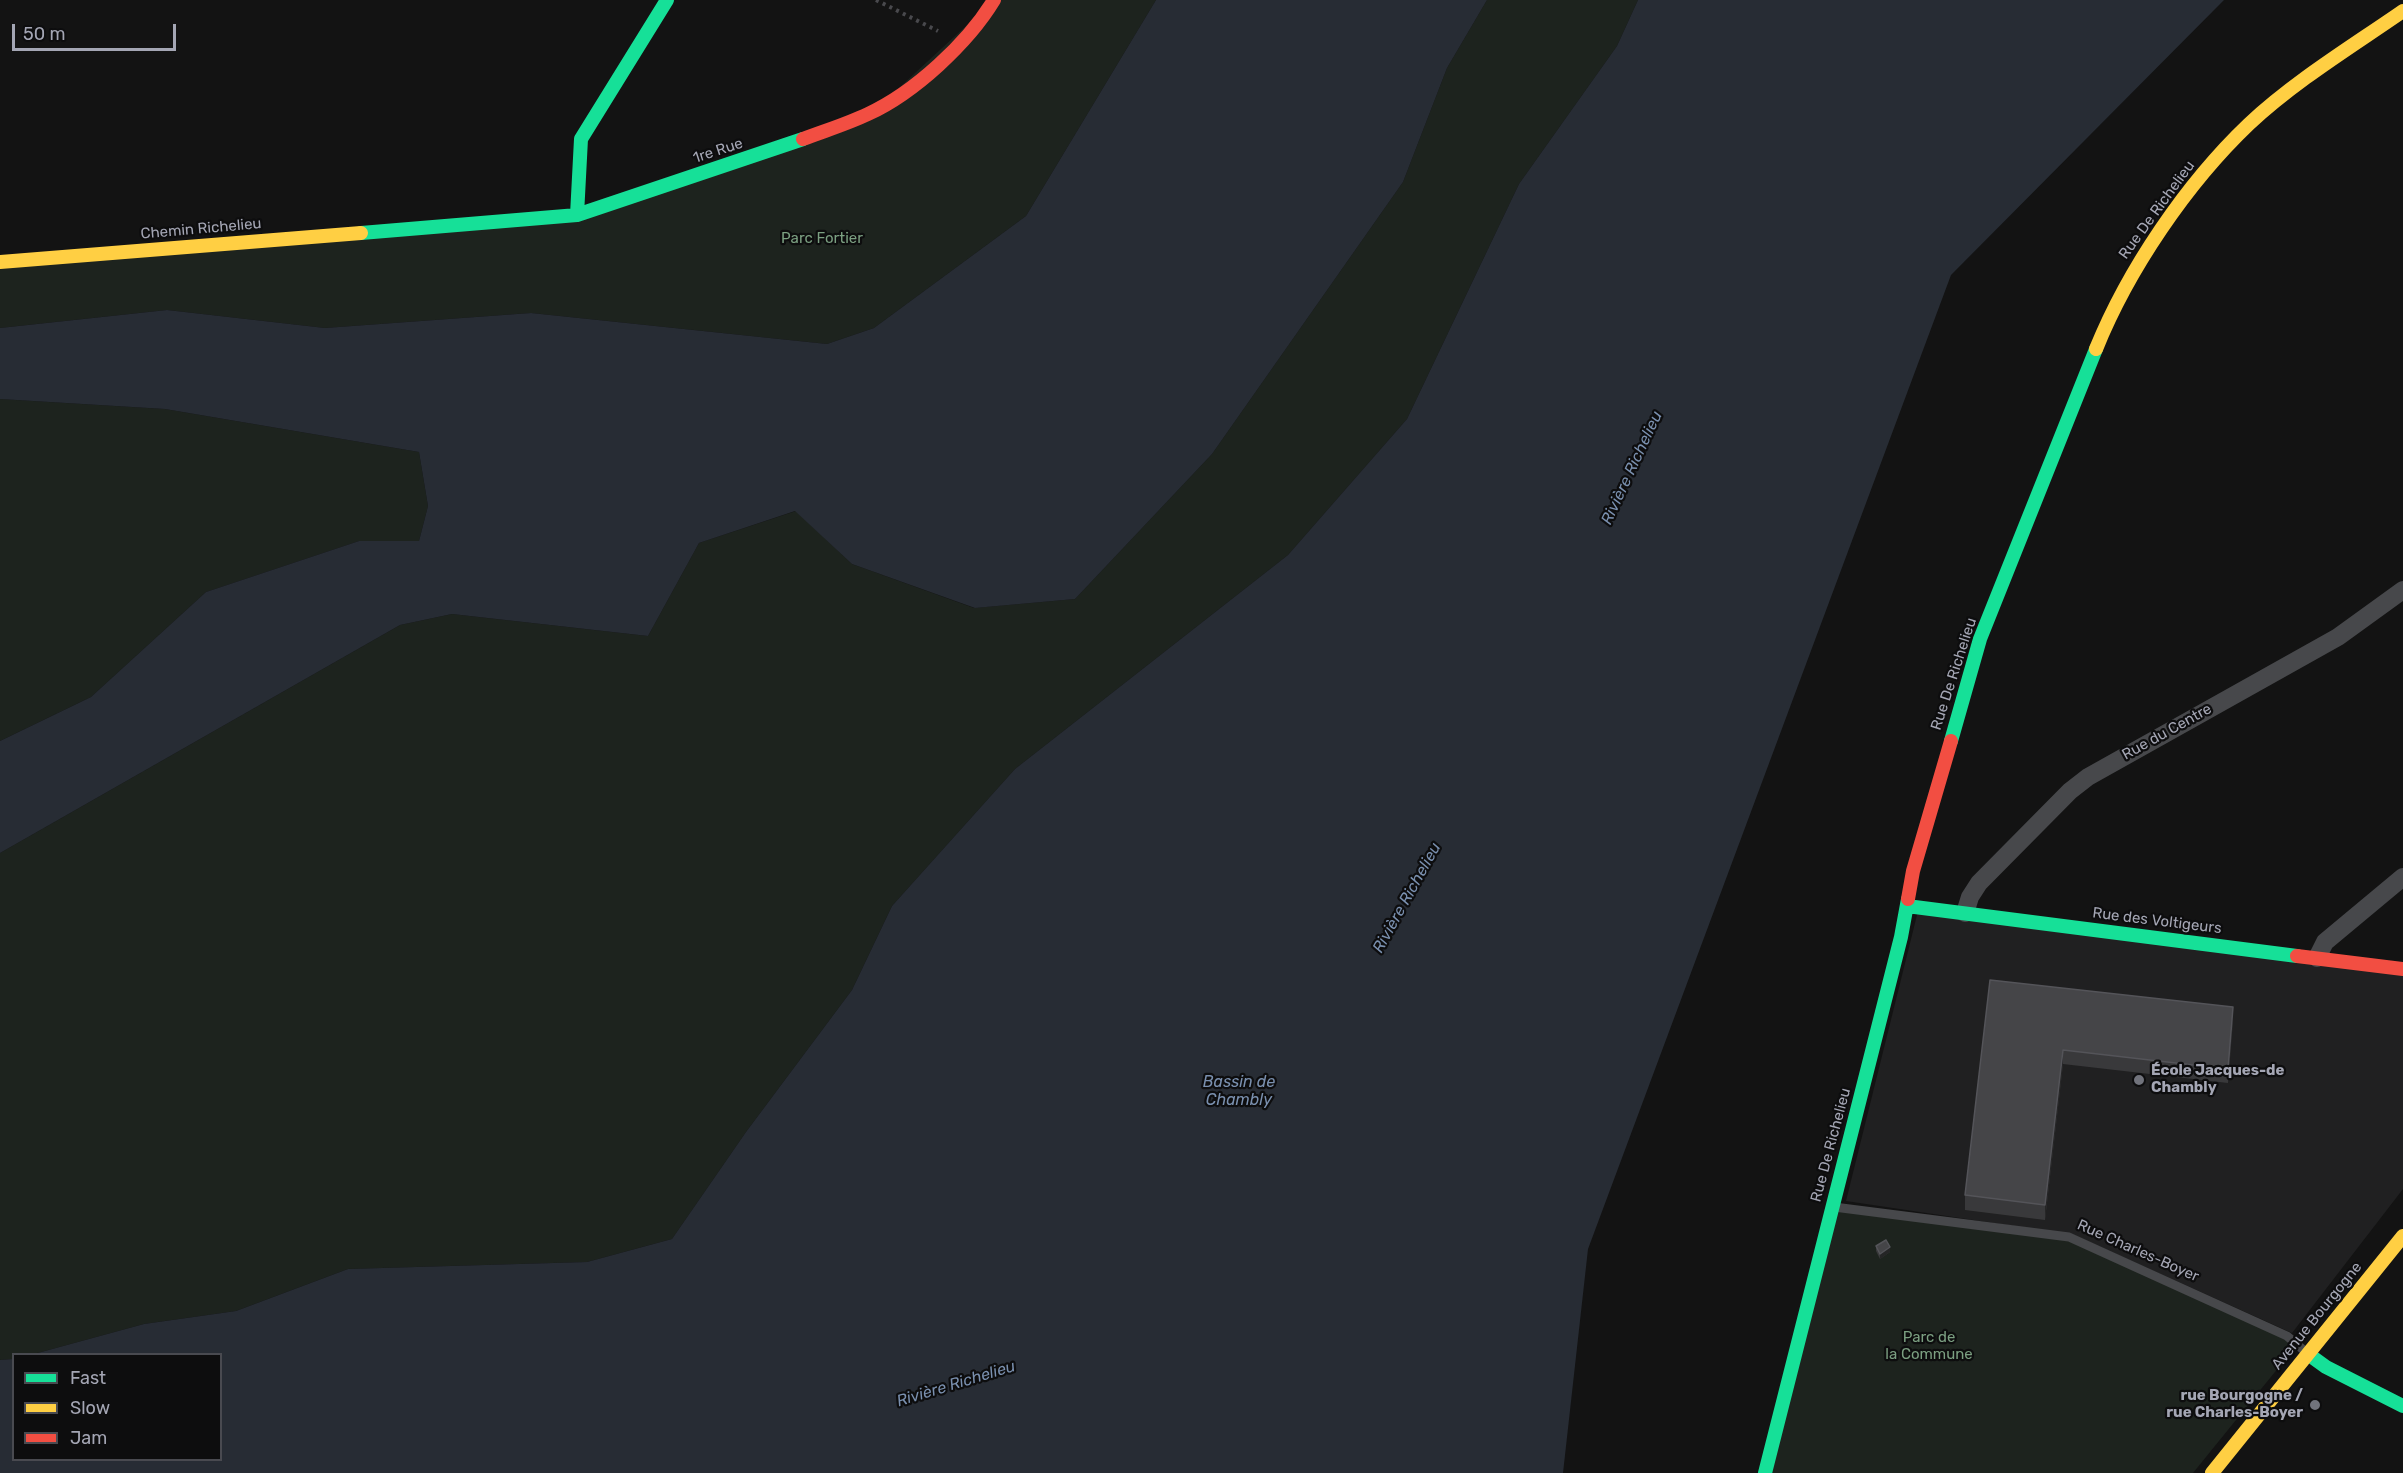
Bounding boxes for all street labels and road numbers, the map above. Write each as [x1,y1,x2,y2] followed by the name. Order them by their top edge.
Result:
[691,135,745,167] street label: 1re Rue
[2115,157,2199,263] street label: Rue De Richelieu
[140,215,262,243] street label: Chemin Richelieu
[1927,615,1981,733] street label: Rue De Richelieu
[2119,700,2215,764] street label: Rue du Centre
[2091,904,2223,938] street label: Rue des Voltigeurs
[1807,1086,1855,1204] street label: Rue De Richelieu
[2074,1216,2202,1286] street label: Rue Charles-Boyer
[2268,1258,2366,1374] street label: Avenue Bourgogne

